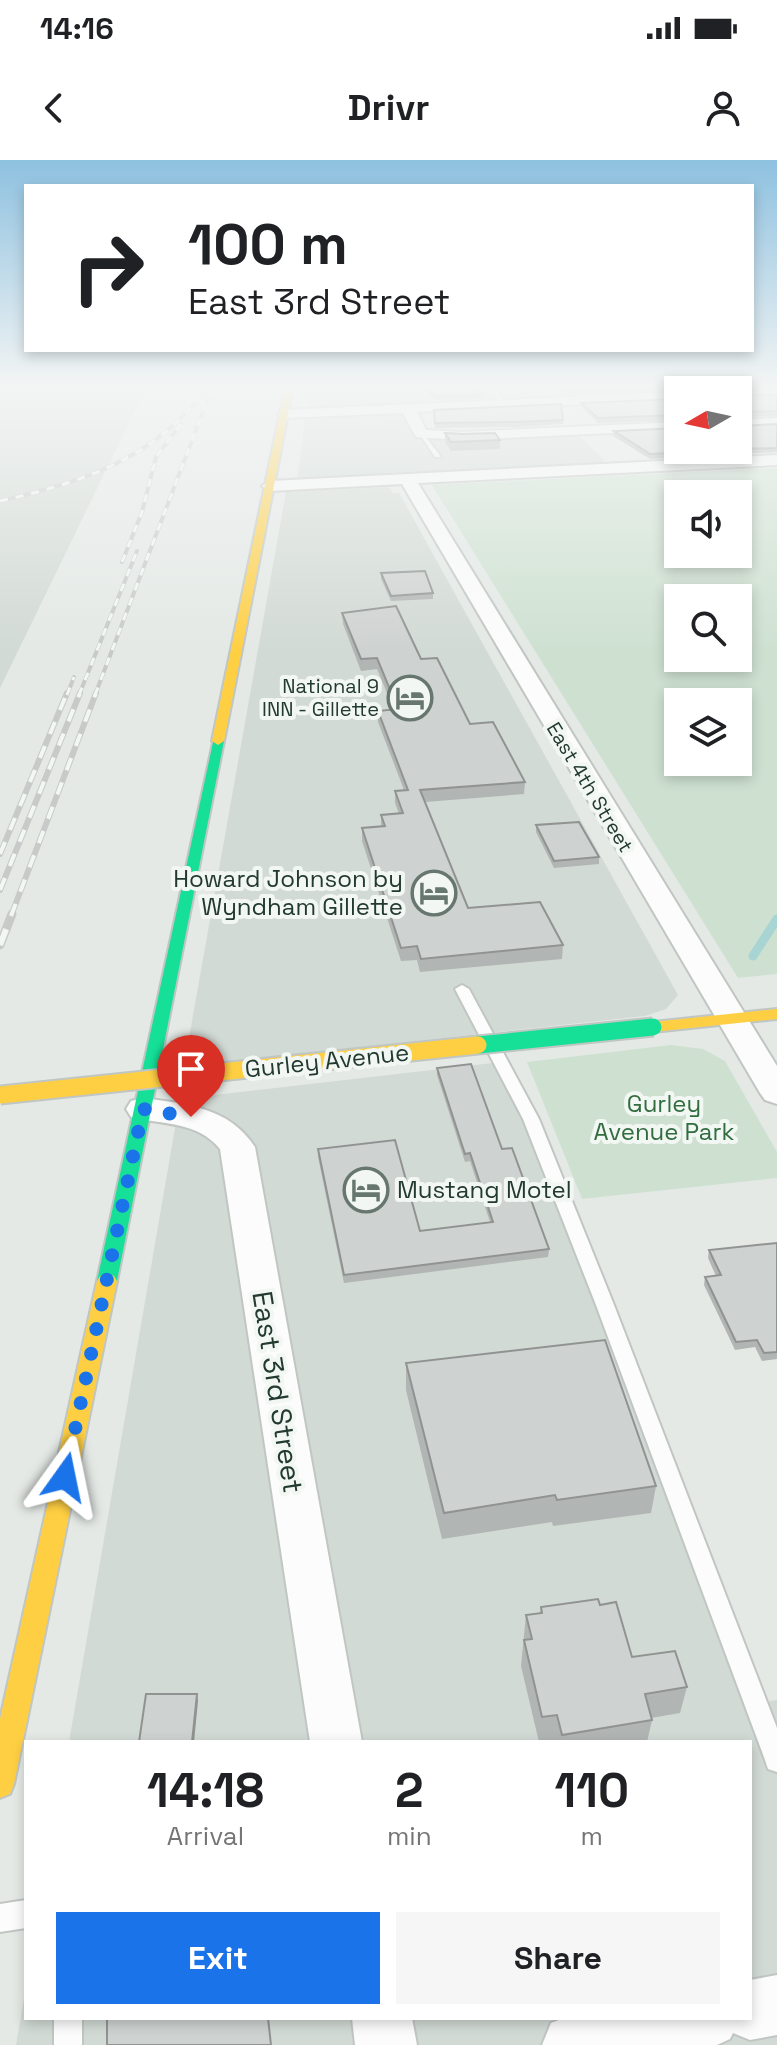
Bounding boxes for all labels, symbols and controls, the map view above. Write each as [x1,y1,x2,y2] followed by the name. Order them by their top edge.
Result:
[40,9,114,48] text: 14:16
[348,85,429,131] text: Drivr
[32,86,76,130] icon: back
[701,86,745,130] icon: person
[188,209,348,280] text: 100 m
[56,216,160,320] icon: right
[188,279,450,325] text: East 3rd Street
[664,376,752,464] north arrow
[664,376,752,776] map controls
[664,480,752,568] button: sound
[664,584,752,672] button: search
[262,673,379,722] place label: National 9 INN - Gillette
[386,674,434,722] hotel icon: National 9 INN - Gillette
[664,688,752,776] button: layers
[541,717,639,857] street label: East 4th Street
[173,863,403,922] place label: Howard Johnson by Wyndham Gillette
[410,869,458,917] hotel icon: Howard Johnson by Wyndham Gillette
[157,1035,225,1117] pin
[243,1036,411,1085] street label: Gurley Avenue
[169,1047,213,1091] icon: arrive
[594,1088,735,1147] park label: Gurley Avenue Park
[342,1166,390,1214] hotel icon: Mustang Motel
[397,1174,572,1205] place label: Mustang Motel
[244,1288,312,1496] street label: East 3rd Street
[23,1435,107,1519] position arrow
[147,1760,264,1821] text: 14:18
[395,1760,424,1821] text: 2
[555,1760,629,1821] text: 110
[167,1819,244,1853] text: Arrival
[387,1819,432,1853] text: min
[581,1819,603,1853] text: m
[56,1912,380,2004] button: Exit
[396,1912,720,2004] button: Share

